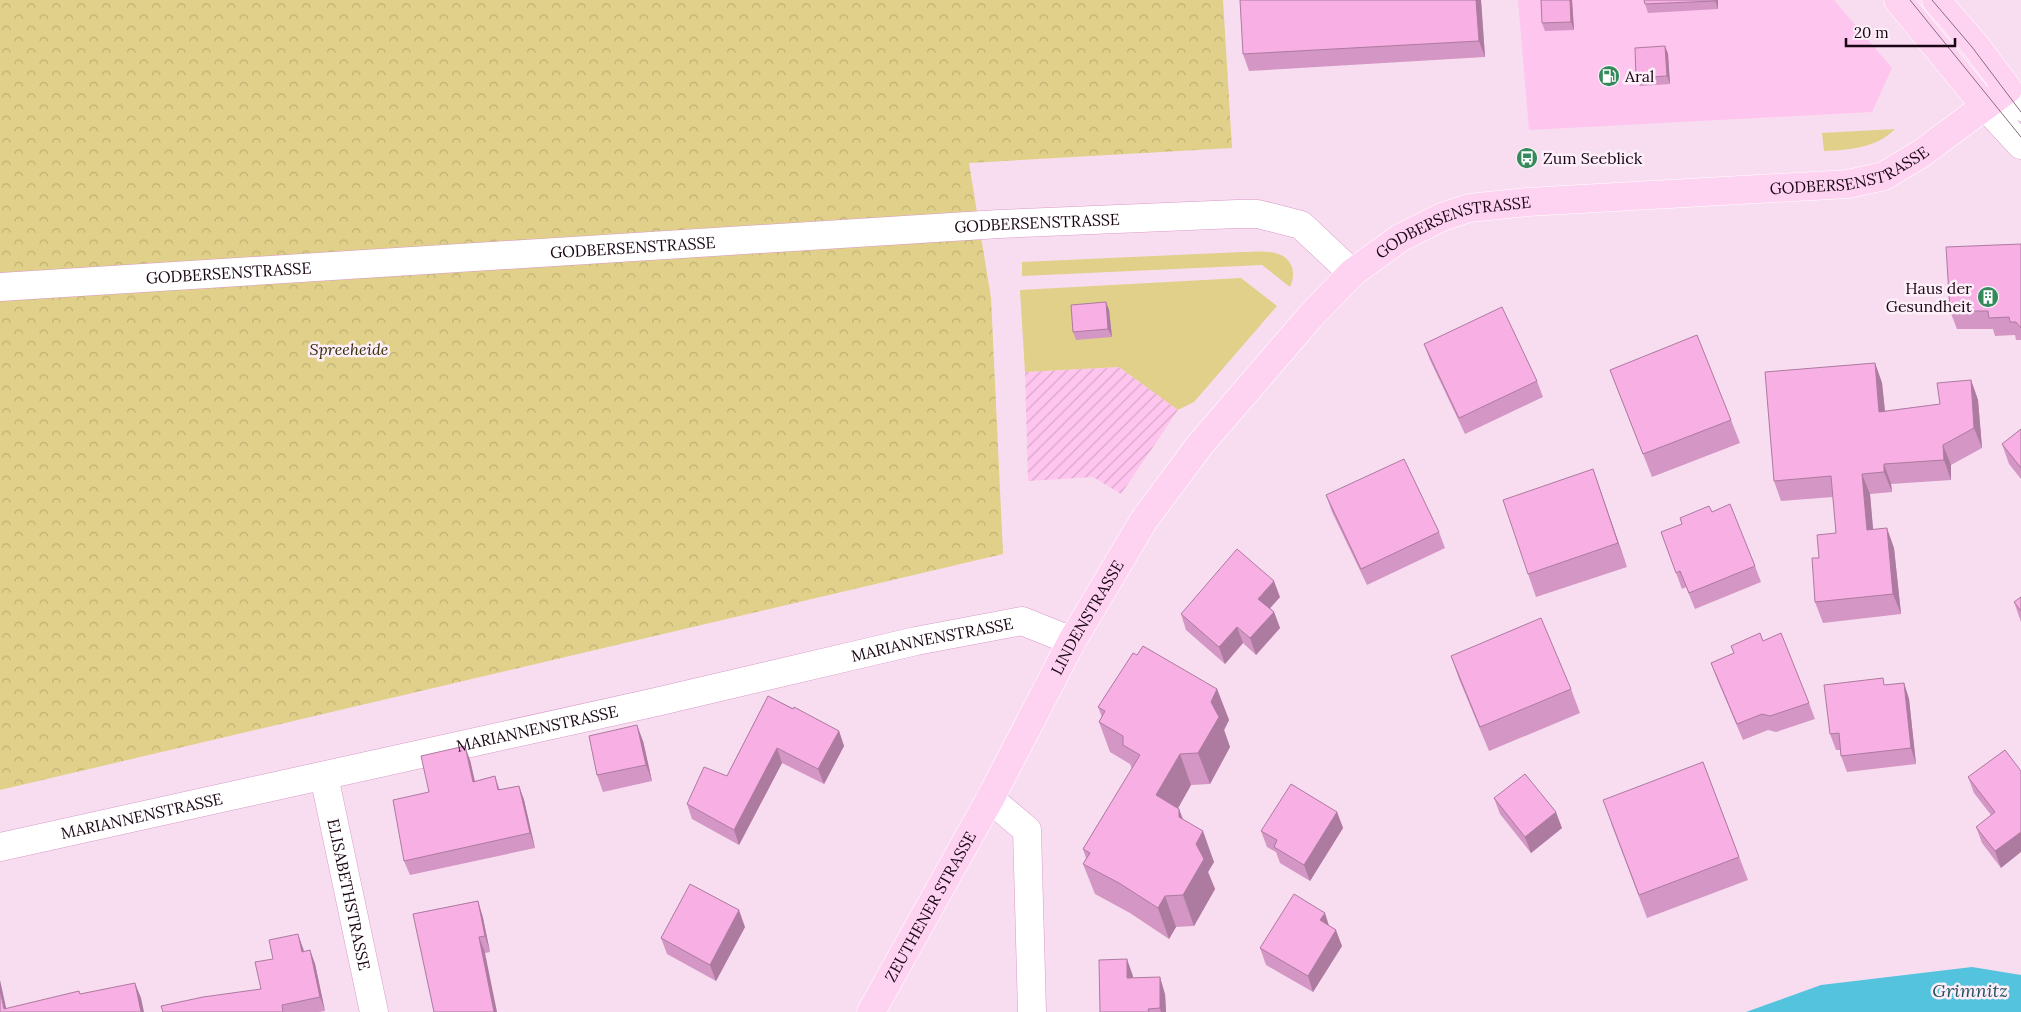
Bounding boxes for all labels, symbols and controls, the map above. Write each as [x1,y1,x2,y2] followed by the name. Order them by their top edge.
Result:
[1846,15,1955,47] scale bar
[1854,23,1889,42] text: 20 m
[1597,64,1621,88] fuel station icon: Aral
[1624,66,1654,86] place label: Aral
[1769,141,1933,198] street label: GODBERSENSTRASSE
[1515,146,1539,170] bus stop icon: Zum Seeblick
[1543,148,1643,168] place label: Zum Seeblick
[1371,192,1532,263] street label: GODBERSENSTRASSE
[954,209,1120,237] street label: GODBERSENSTRASSE
[549,232,716,262] street label: GODBERSENSTRASSE
[145,257,312,288] street label: GODBERSENSTRASSE
[1886,278,1973,316] place label: Haus der Gesundheit
[1976,285,2000,309] building icon: Haus der Gesundheit
[310,339,389,359] park label: Spreeheide
[1046,556,1128,678] street label: LINDENSTRASSE
[849,613,1015,666] street label: MARIANNENSTRASSE
[454,701,620,756] street label: MARIANNENSTRASSE
[59,788,224,843] street label: MARIANNENSTRASSE
[323,817,375,972] street label: ELISABETHSTRASSE
[880,828,980,985] street label: ZEUTHENER STRASSE
[1932,979,2008,1002] water label: Grimnitz

